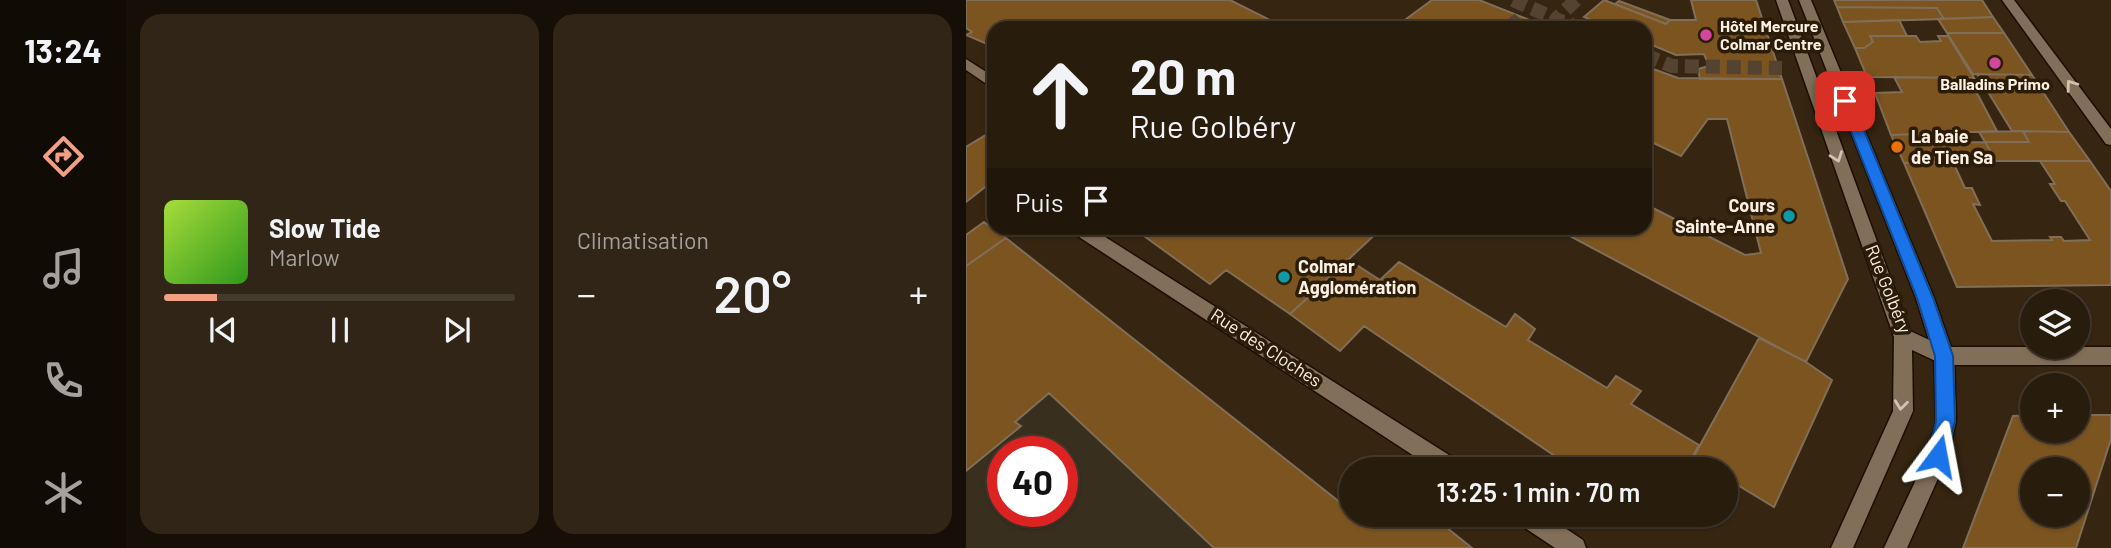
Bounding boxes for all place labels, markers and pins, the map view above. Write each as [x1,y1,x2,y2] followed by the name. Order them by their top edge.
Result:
[1720,16,1822,53] place label: Hôtel Mercure Colmar Centre
[1698,27,1714,43] marker: Hôtel Mercure Colmar Centre
[1987,55,2003,71] marker: Balladins Primo
[1815,71,1875,131] pin
[1940,74,2050,93] place label: Balladins Primo
[1911,125,1993,168] place label: La baie de Tien Sa
[1889,139,1905,155] marker: La baie de Tien Sa
[1675,194,1775,237] place label: Cours Sainte-Anne
[1781,208,1797,224] marker: Cours Sainte-Anne
[1298,255,1416,298] place label: Colmar Agglomération
[1276,269,1292,285] marker: Colmar Agglomération

